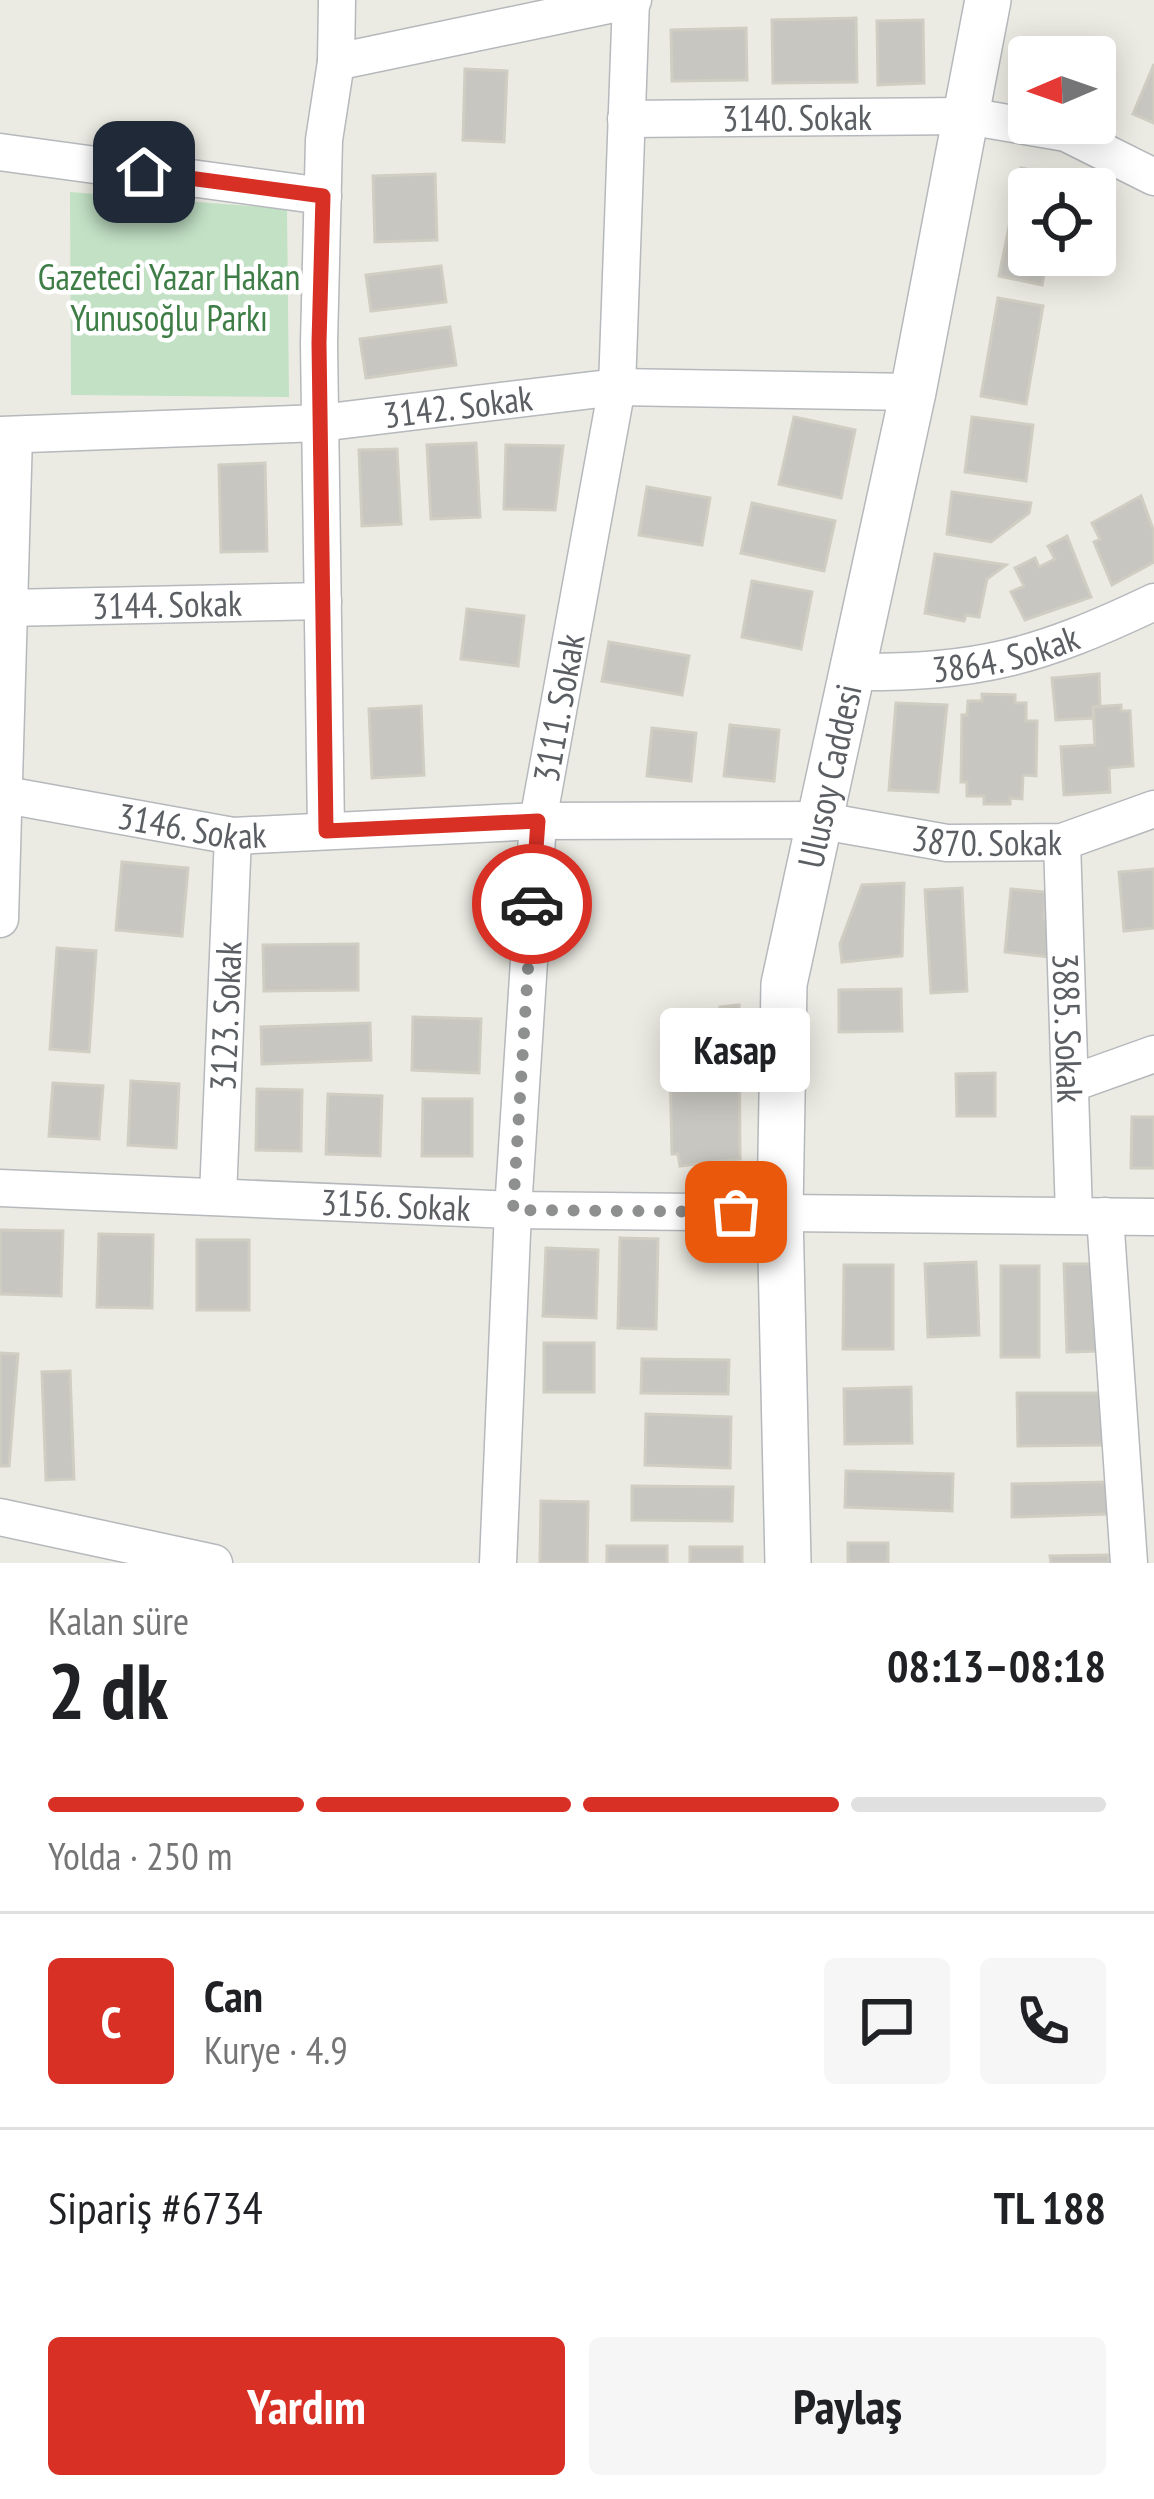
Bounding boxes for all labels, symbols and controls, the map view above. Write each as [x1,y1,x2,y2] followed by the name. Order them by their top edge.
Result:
[1008,36,1116,144] north arrow
[1008,36,1116,276] map controls
[722,93,872,141] street label: 3140. Sokak
[93,121,195,223] pin
[111,139,177,205] icon: home
[1008,168,1116,276] button: locate
[38,253,300,341] park label: Gazeteci Yazar Hakan Yunusoğlu Parkı
[381,373,535,438] street label: 3142. Sokak
[92,579,242,629] street label: 3144. Sokak
[930,613,1086,693] street label: 3864. Sokak
[522,630,595,786] street label: 3111. Sokak
[786,680,872,872] street label: Ulusoy Caddesi
[114,792,267,859] street label: 3146. Sokak
[908,813,1062,866] street label: 3870. Sokak
[472,844,592,964] courier
[499,871,565,937] icon: car
[198,940,252,1092] street label: 3123. Sokak
[1043,952,1094,1104] street label: 3885. Sokak
[661,1008,811,1092] callout: Kasap
[694,1024,777,1075] text: Kasap
[685,1161,787,1263] pin
[320,1178,472,1231] street label: 3156. Sokak
[703,1179,769,1245] icon: bag
[48,1595,189,1646] text: Kalan süre
[887,1636,1106,1694] text: 08:13–08:18
[48,1640,168,1741] text: 2 dk
[48,1830,233,1881] text: Yolda · 250 m
[824,1958,950,2084] button: chat
[980,1958,1106,2084] button: phone
[204,1966,263,2024] text: Can
[101,1992,121,2050] text: C
[204,2024,348,2075] text: Kurye · 4.9
[48,2178,263,2236] text: Sipariş #6734
[994,2178,1106,2236] text: TL 188
[48,2337,565,2475] button: Yardım
[589,2337,1106,2475] button: Paylaş

